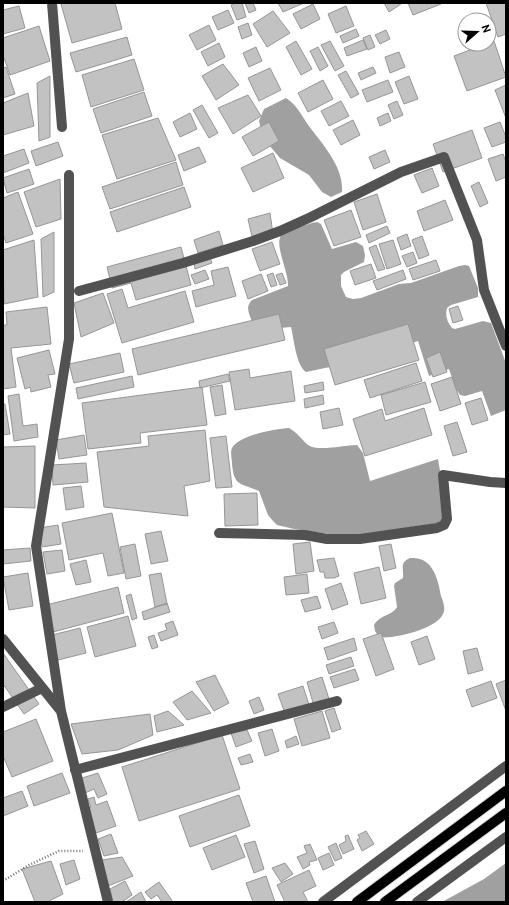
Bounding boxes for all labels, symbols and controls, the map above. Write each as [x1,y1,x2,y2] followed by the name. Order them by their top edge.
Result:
[457,12,497,52] north arrow
[478,23,493,35] text: N

